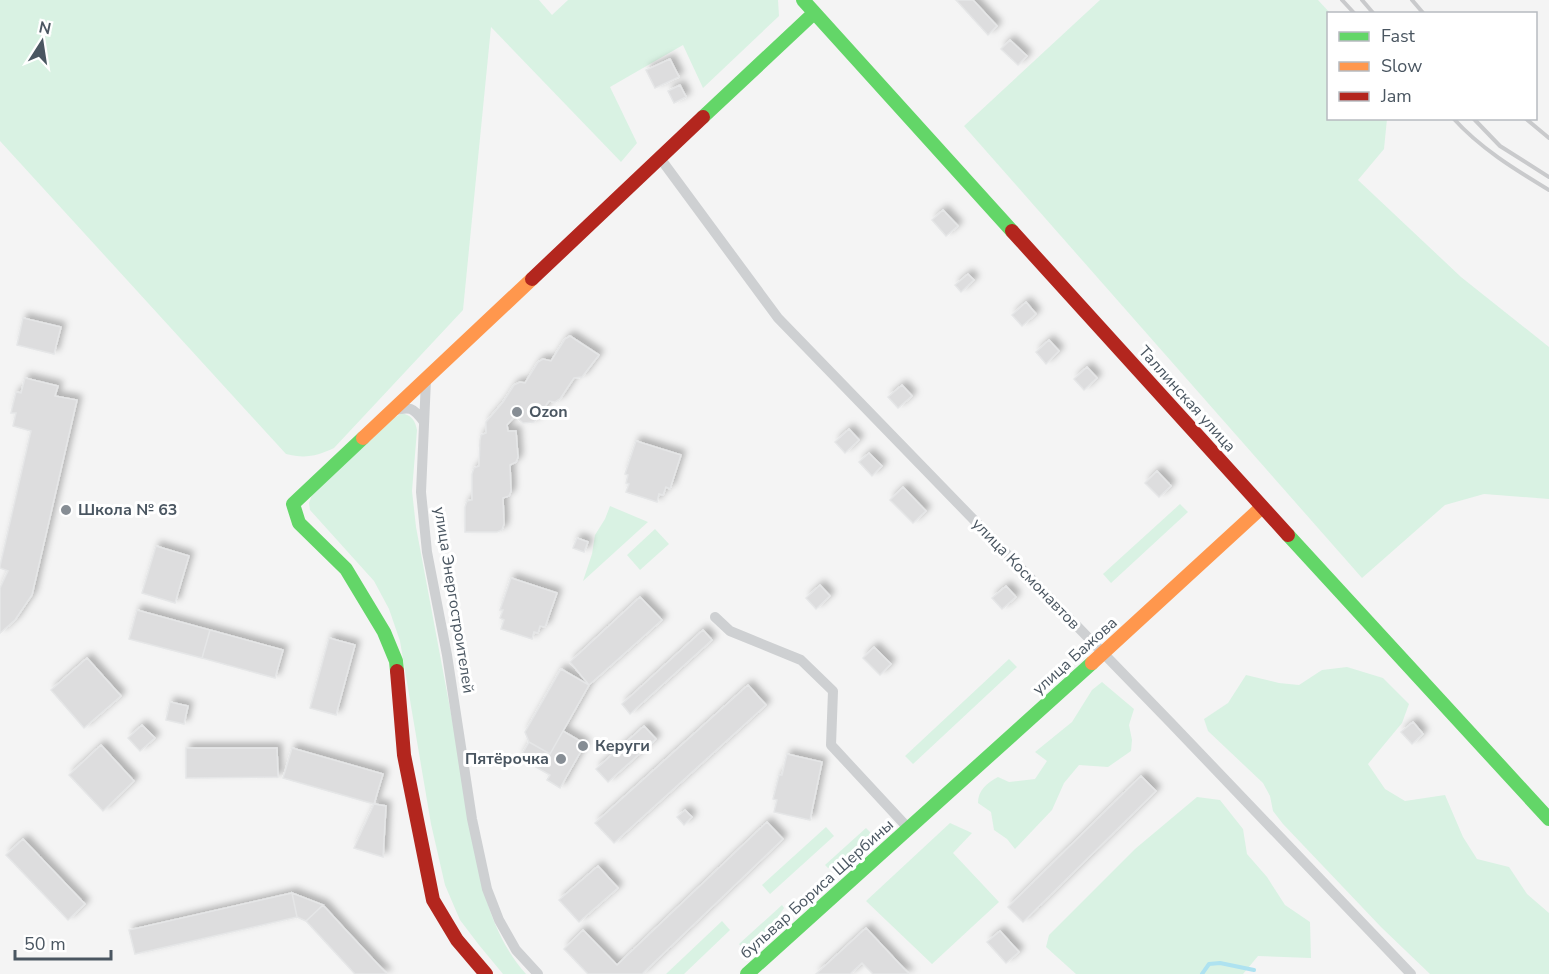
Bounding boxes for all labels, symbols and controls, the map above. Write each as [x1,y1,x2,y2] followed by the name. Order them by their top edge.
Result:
[12,12,72,72] north arrow
[1327,12,1537,120] legend
[37,16,53,40] text: N
[1381,24,1416,48] text: Fast
[1381,54,1422,78] text: Slow
[1380,84,1412,108] text: Jam
[1133,341,1241,457] street label: Таллинская улица
[529,401,568,423] place label: Ozon
[510,405,524,419] marker: Ozon
[78,499,177,521] place label: Школа № 63
[59,503,73,517] marker: Школа № 63
[428,505,480,695] street label: улица Энергостроителей
[967,514,1085,635] street label: улица Космонавтов
[1028,612,1122,700] street label: улица Бажова
[595,735,650,757] place label: Керуги
[576,739,590,753] marker: Керуги
[465,748,549,770] place label: Пятёрочка
[554,752,568,766] marker: Пятёрочка
[736,814,898,964] street label: бульвар Бориса Щербины
[15,923,111,961] scale bar
[24,932,66,956] text: 50 m

